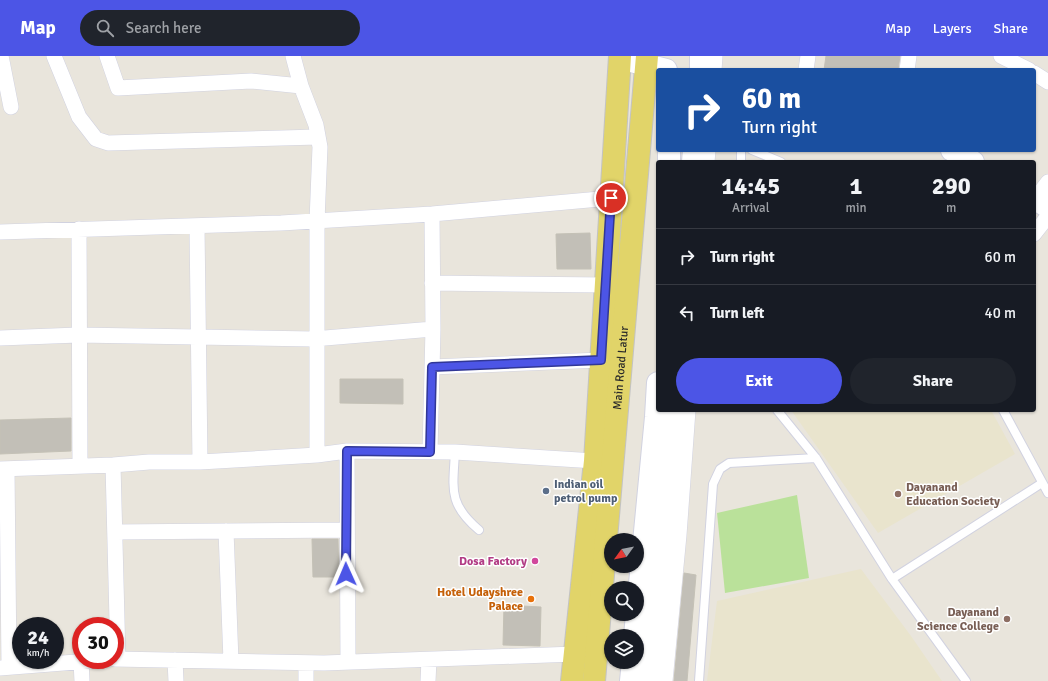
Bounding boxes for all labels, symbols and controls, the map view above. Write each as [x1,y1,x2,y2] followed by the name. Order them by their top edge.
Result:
[80,10,360,46] search box
[20,16,56,40] text: Map
[94,17,116,39] icon: search
[126,19,201,37] text: Search here
[885,20,911,37] text: Map
[933,20,972,37] text: Layers
[994,20,1028,37] text: Share
[742,82,801,116] text: 60 m
[676,84,728,136] icon: right
[742,116,817,138] text: Turn right
[721,171,780,201] text: 14:45
[850,171,862,201] text: 1
[932,171,971,201] text: 290
[594,181,628,215] pin
[600,187,622,209] icon: arrive
[732,200,769,216] text: Arrival
[846,200,867,216] text: min
[946,200,956,216] text: m
[676,246,698,268] icon: right
[710,248,775,266] text: Turn right
[985,248,1016,266] text: 60 m
[676,302,698,324] icon: left
[710,304,764,322] text: Turn left
[985,304,1016,322] text: 40 m
[610,325,632,411] street label: Main Road Latur
[676,358,842,404] button: Exit
[850,358,1016,404] button: Share
[554,477,618,506] place label: Indian oil petrol pump
[906,480,1000,509] place label: Dayanand Education Society
[541,486,551,496] marker: Indian oil petrol pump
[893,489,903,499] marker: Dayanand Education Society
[604,533,644,573] north arrow
[604,533,644,669] map controls
[325,553,367,595] position arrow
[459,554,527,569] place label: Dosa Factory
[530,556,540,566] marker: Dosa Factory
[604,581,644,621] button: search
[437,585,523,614] place label: Hotel Udayshree Palace
[526,594,536,604] marker: Hotel Udayshree Palace
[917,605,1000,634] place label: Dayanand Science College
[1002,614,1012,624] marker: Dayanand Science College
[72,617,124,669] speed limit sign: 30
[27,625,49,650] text: 24
[604,629,644,669] button: layers
[27,647,49,659] text: km/h

